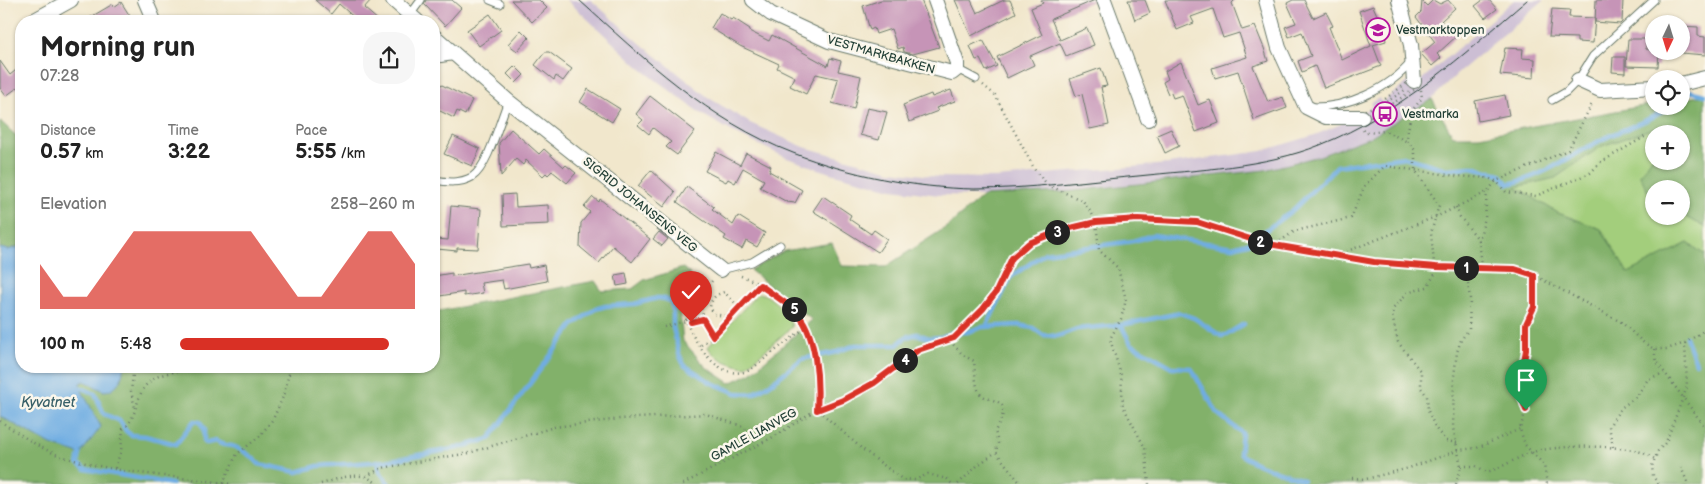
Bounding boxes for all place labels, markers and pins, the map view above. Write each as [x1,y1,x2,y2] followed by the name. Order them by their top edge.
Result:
[1365,17,1391,43] school or university icon: Vestmarktoppen
[1396,23,1485,38] place label: Vestmarktoppen
[1372,101,1398,127] bus stop icon: Vestmarka
[1402,107,1459,122] place label: Vestmarka
[1044,220,1070,244] pin: 3
[1248,230,1272,254] pin: 2
[1454,256,1478,280] pin: 1
[670,271,712,322] pin
[782,296,806,322] pin: 5
[892,348,918,372] pin: 4
[1505,359,1547,410] pin

